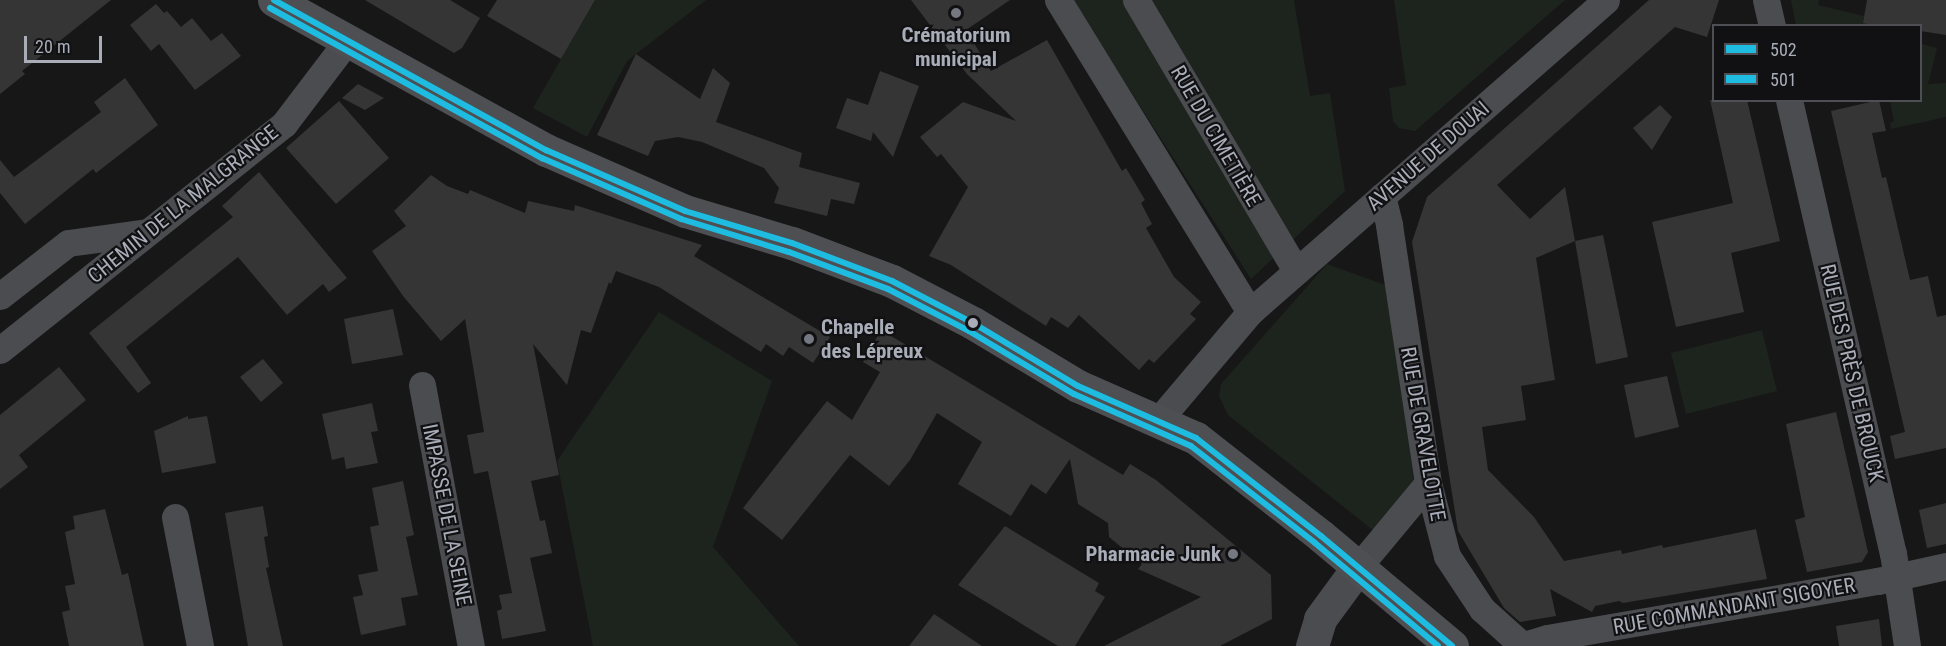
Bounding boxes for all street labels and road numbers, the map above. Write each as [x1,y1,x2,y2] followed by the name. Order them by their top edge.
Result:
[1165,61,1267,211] street label: RUE DU CIMETIÈRE
[1362,96,1494,216] street label: AVENUE DE DOUAI
[83,119,283,289] street label: CHEMIN DE LA MALGRANGE
[1815,262,1889,484] street label: RUE DES PRÈS DE BROUCK
[1395,345,1451,523] street label: RUE DE GRAVELOTTE
[417,422,477,608] street label: IMPASSE DE LA SEINE
[1611,572,1857,640] street label: RUE COMMANDANT SIGOYER

